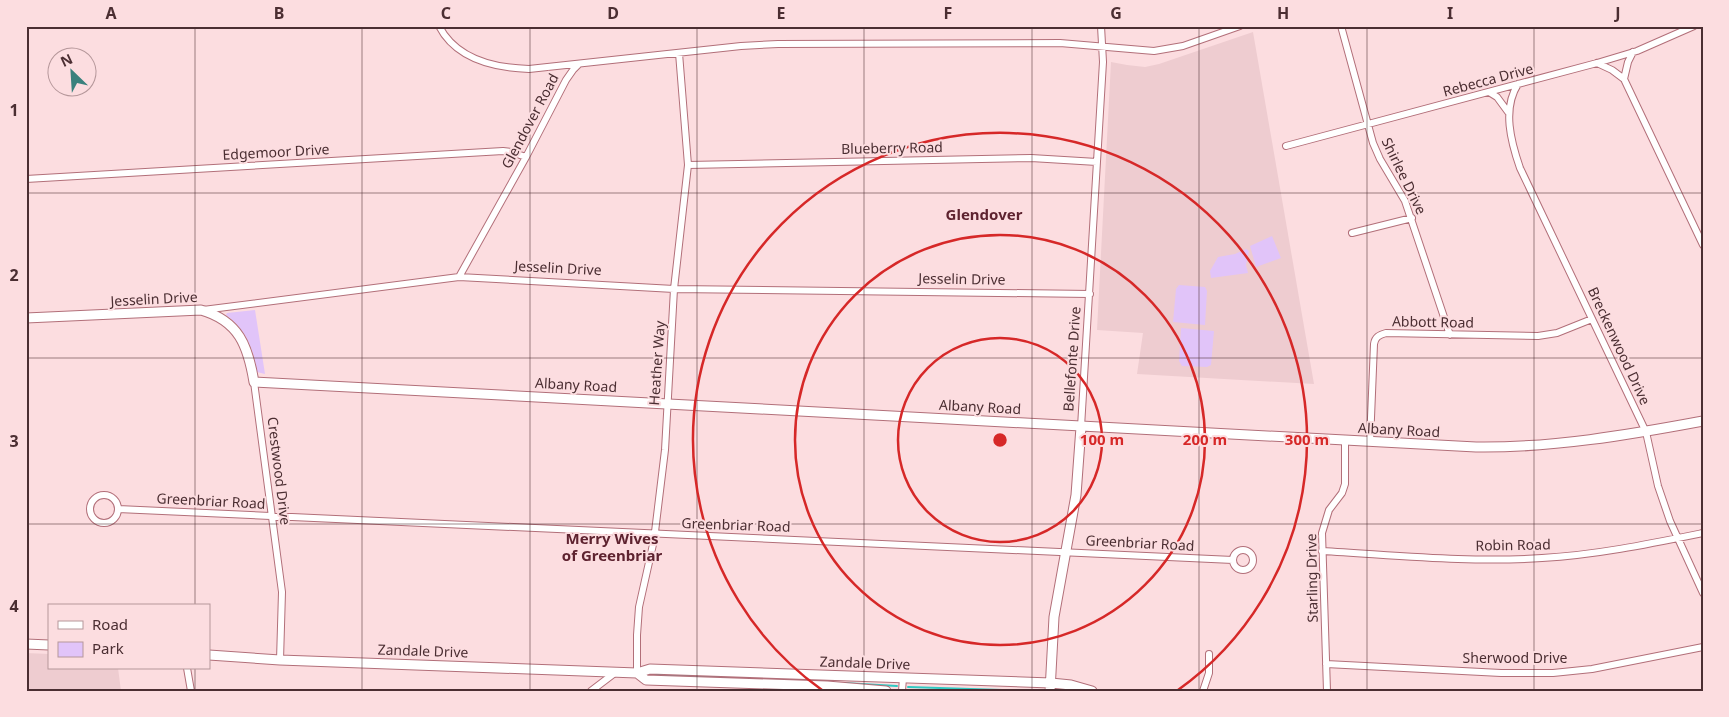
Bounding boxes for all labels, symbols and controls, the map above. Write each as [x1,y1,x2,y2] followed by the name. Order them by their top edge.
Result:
[105,2,117,24] text: A
[274,2,284,24] text: B
[441,2,451,24] text: C
[607,2,619,24] text: D
[777,2,786,24] text: E
[944,2,952,24] text: F
[1110,2,1122,24] text: G
[1277,2,1289,24] text: H
[1447,2,1453,24] text: I
[1613,2,1621,24] text: J
[48,48,98,98] north arrow
[57,49,75,71] text: N
[1441,58,1535,101] street label: Rebecca Drive
[496,70,563,172] street label: Glendover Road
[9,99,19,121] text: 1
[1378,134,1431,218] street label: Shirlee Drive
[841,137,943,158] street label: Blueberry Road
[222,139,330,164] street label: Edgemoor Drive
[946,204,1023,224] district label: Glendover
[512,256,602,279] street label: Jesselin Drive
[9,264,19,286] text: 2
[916,268,1006,289] street label: Jesselin Drive
[1584,284,1655,408] street label: Breckenwood Drive
[108,287,198,310] street label: Jesselin Drive
[1058,306,1085,412] street label: Bellefonte Drive
[1392,311,1474,332] street label: Abbott Road
[644,319,669,406] street label: Heather Way
[535,373,618,396] street label: Albany Road
[939,395,1022,418] street label: Albany Road
[263,416,296,526] street label: Crestwood Drive
[1358,418,1441,441] street label: Albany Road
[1080,429,1124,449] text: 100 m
[1183,429,1227,449] text: 200 m
[1285,429,1329,449] text: 300 m
[9,430,19,452] text: 3
[991,431,1009,449] centre of rings
[156,488,266,513] street label: Greenbriar Road
[681,513,791,536] street label: Greenbriar Road
[562,528,662,565] district label: Merry Wives of Greenbriar
[1085,530,1195,555] street label: Greenbriar Road
[1301,533,1322,623] street label: Starling Drive
[1475,534,1551,555] street label: Robin Road
[9,595,19,617] text: 4
[48,604,210,670] legend
[92,614,128,634] text: Road
[92,638,124,658] text: Park
[377,639,469,662] street label: Zandale Drive
[1463,648,1568,667] street label: Sherwood Drive
[819,651,911,674] street label: Zandale Drive

